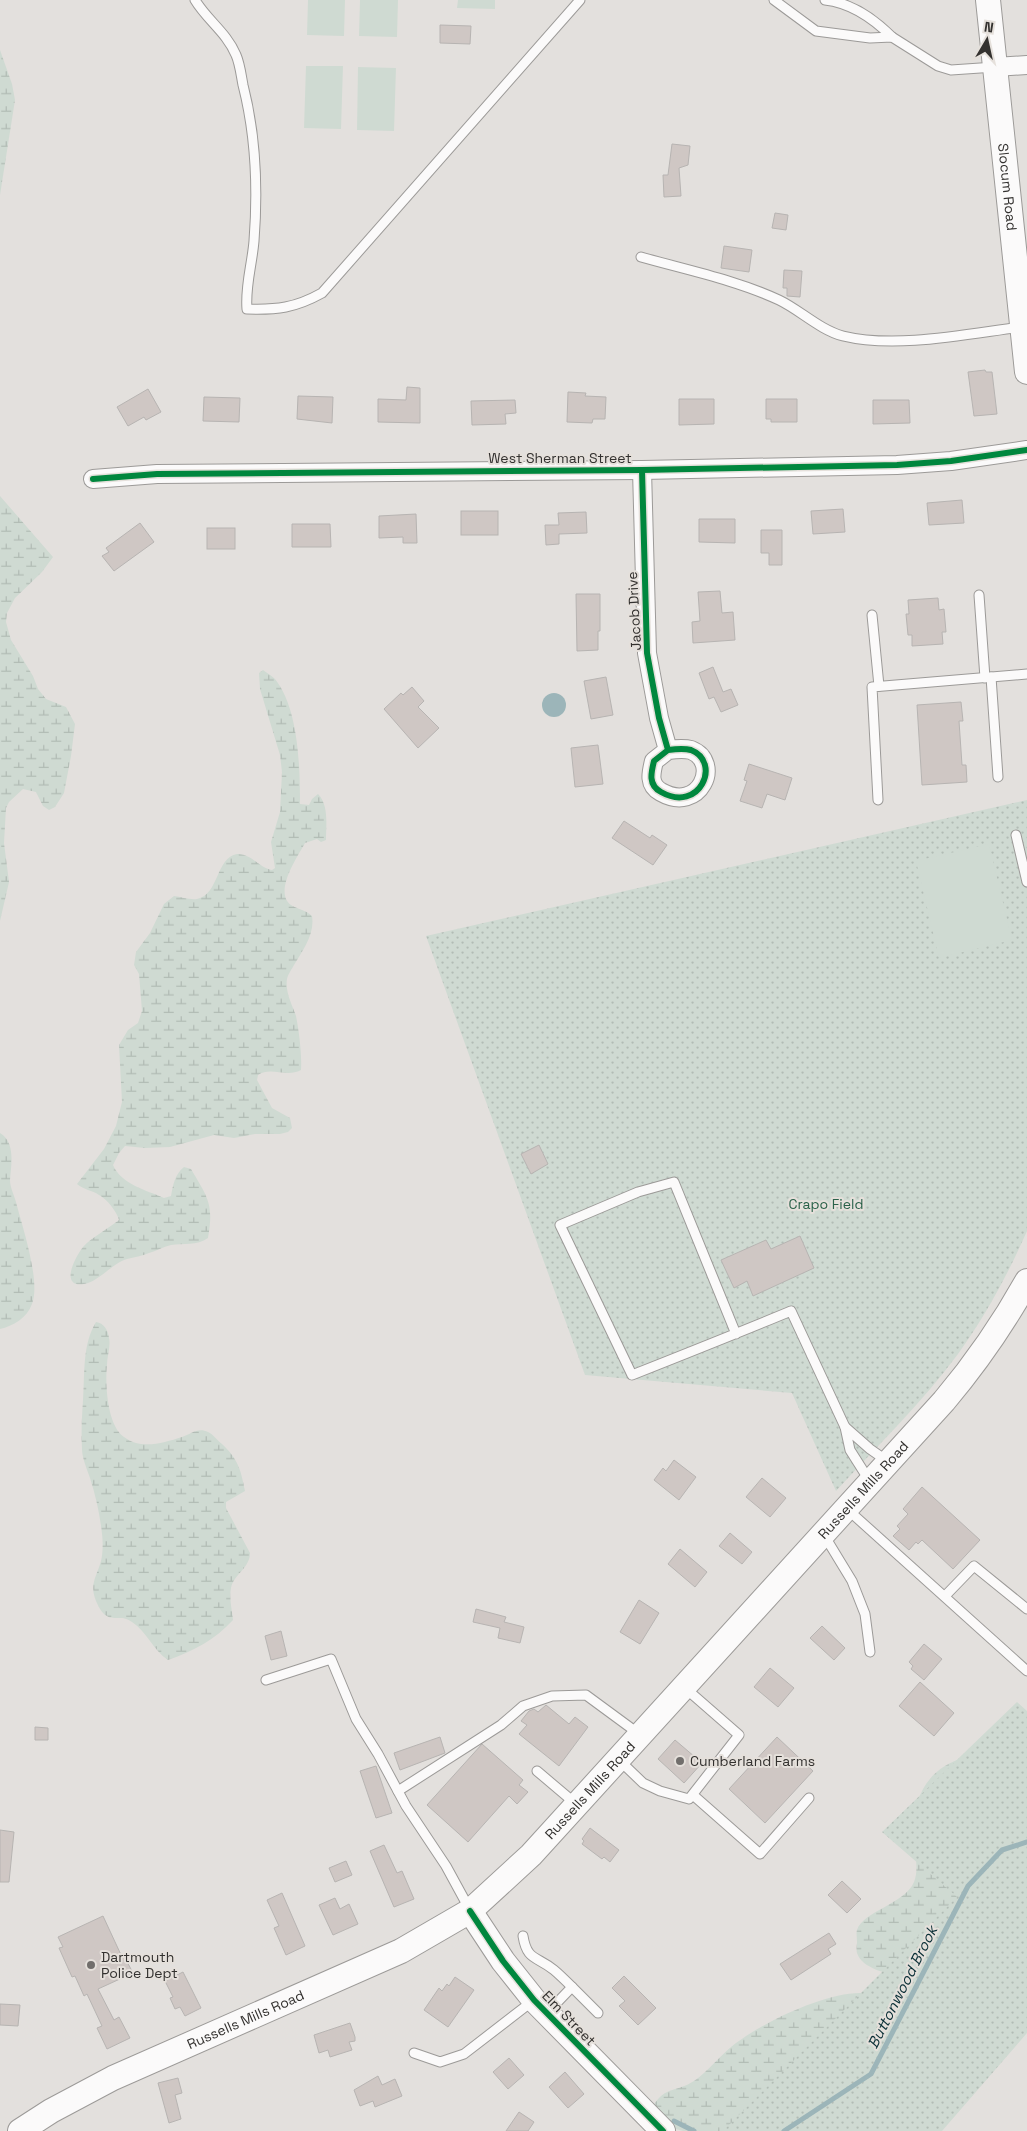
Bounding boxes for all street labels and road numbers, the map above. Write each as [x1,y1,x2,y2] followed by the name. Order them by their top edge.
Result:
[994,142,1021,232] street label: Slocum Road
[488,449,632,467] street label: West Sherman Street
[623,571,645,651] street label: Jacob Drive
[814,1437,912,1543] street label: Russells Mills Road
[541,1737,639,1843] street label: Russells Mills Road
[184,1986,307,2053] street label: Russells Mills Road
[538,1987,600,2049] street label: Elm Street

